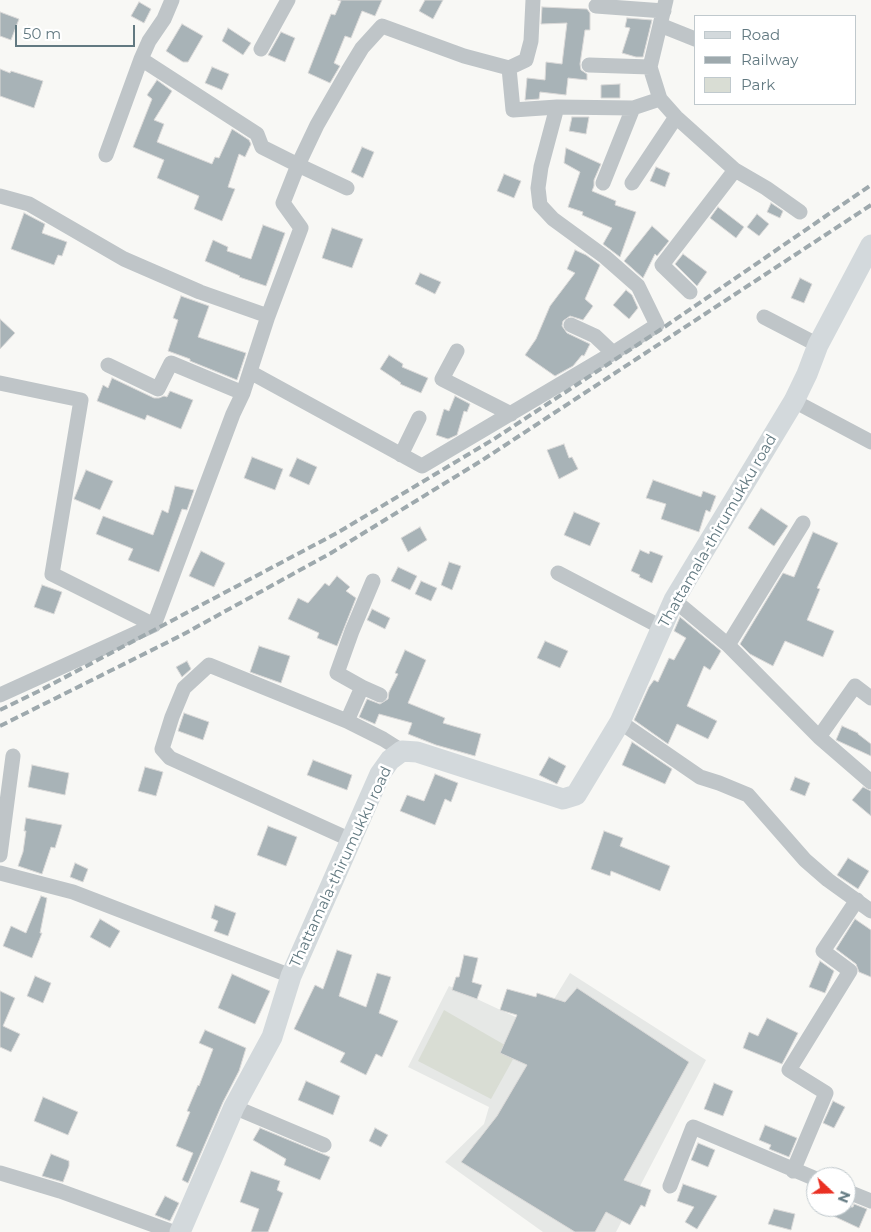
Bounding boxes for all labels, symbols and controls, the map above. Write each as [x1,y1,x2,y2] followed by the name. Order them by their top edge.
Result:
[18,15,138,47] scale bar
[694,15,856,105] legend
[23,24,61,43] text: 50 m
[741,25,780,44] text: Road
[741,50,798,69] text: Railway
[741,75,775,94] text: Park
[655,431,781,631] street label: Thattamala-thirumukku road
[286,764,396,970] street label: Thattamala-thirumukku road
[806,1167,856,1217] north arrow
[834,1189,854,1206] text: N

